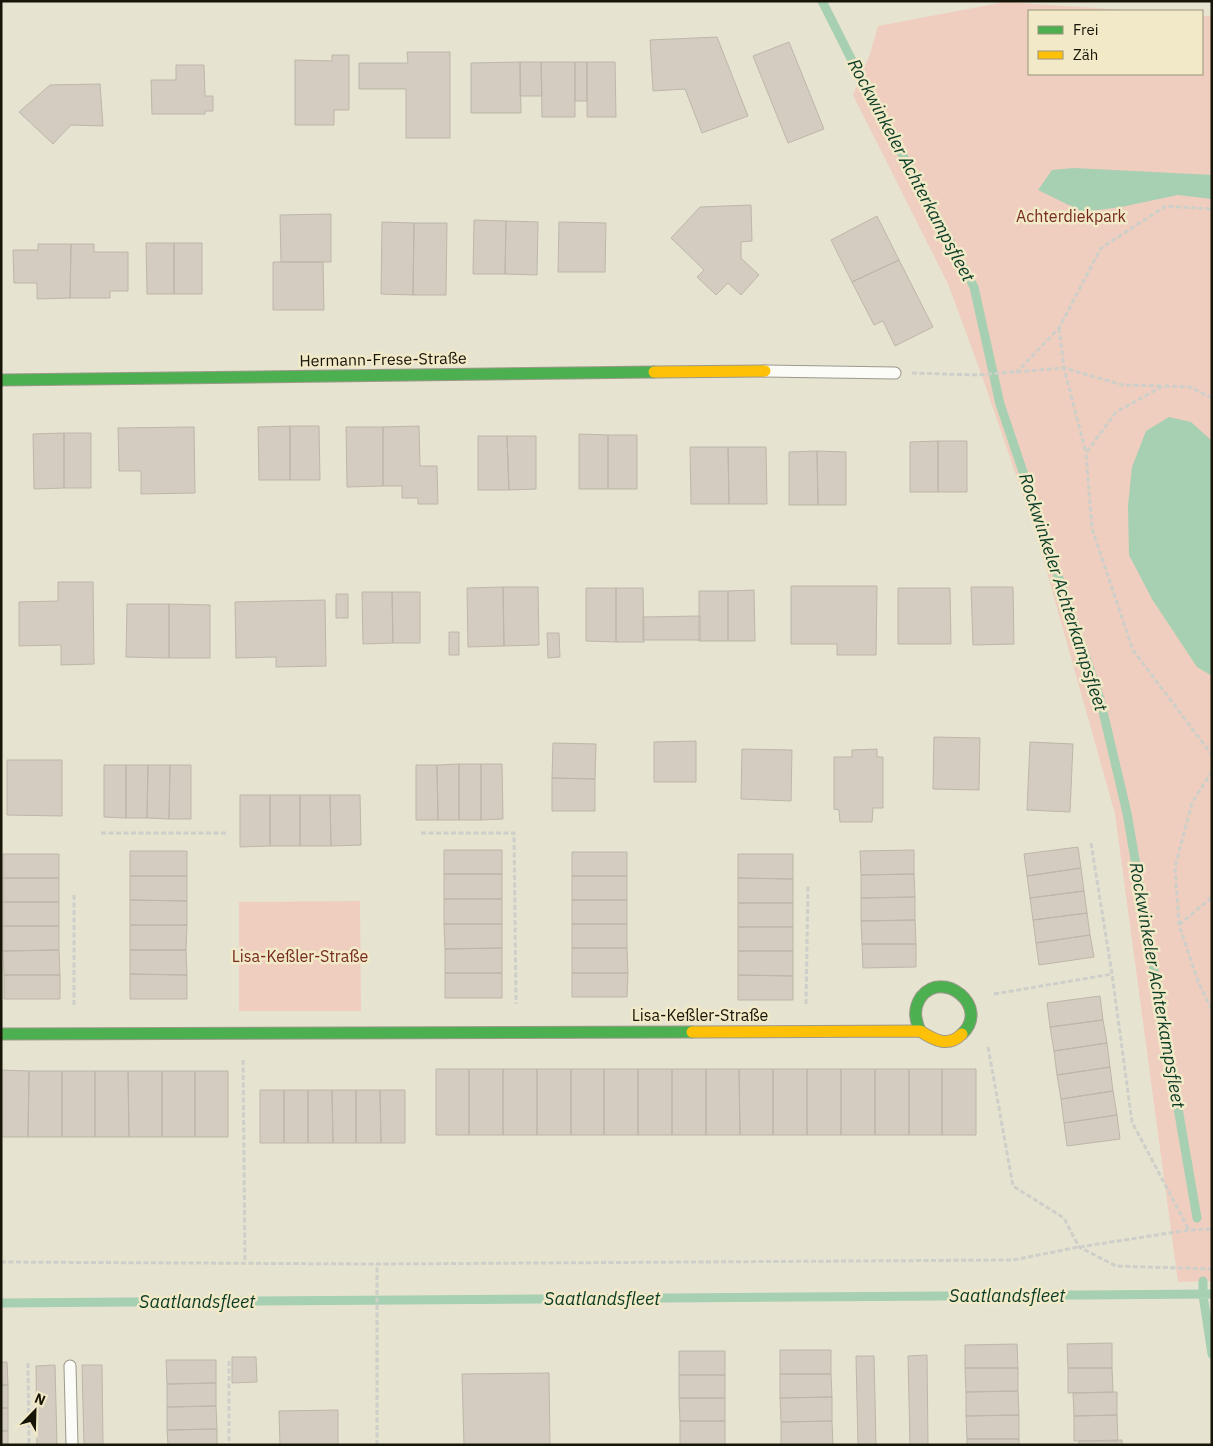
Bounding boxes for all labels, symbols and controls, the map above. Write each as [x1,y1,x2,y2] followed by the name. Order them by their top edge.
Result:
[1028,10,1203,75] legend
[1073,20,1099,39] text: Frei
[1073,45,1098,64] text: Zäh
[843,54,981,286] water label: Rockwinkeler Achterkampsfleet
[1016,206,1127,226] park label: Achterdiekpark
[299,348,467,370] street label: Hermann-Frese-Straße
[1014,470,1113,715] water label: Rockwinkeler Achterkampsfleet
[1125,860,1191,1111] water label: Rockwinkeler Achterkampsfleet
[232,946,368,966] park label: Lisa-Keßler-Straße
[632,1005,768,1025] street label: Lisa-Keßler-Straße
[949,1284,1066,1307] water label: Saatlandsfleet
[544,1287,661,1310] water label: Saatlandsfleet
[139,1290,256,1313] water label: Saatlandsfleet
[10,1386,60,1436] north arrow
[32,1389,48,1409] text: N

